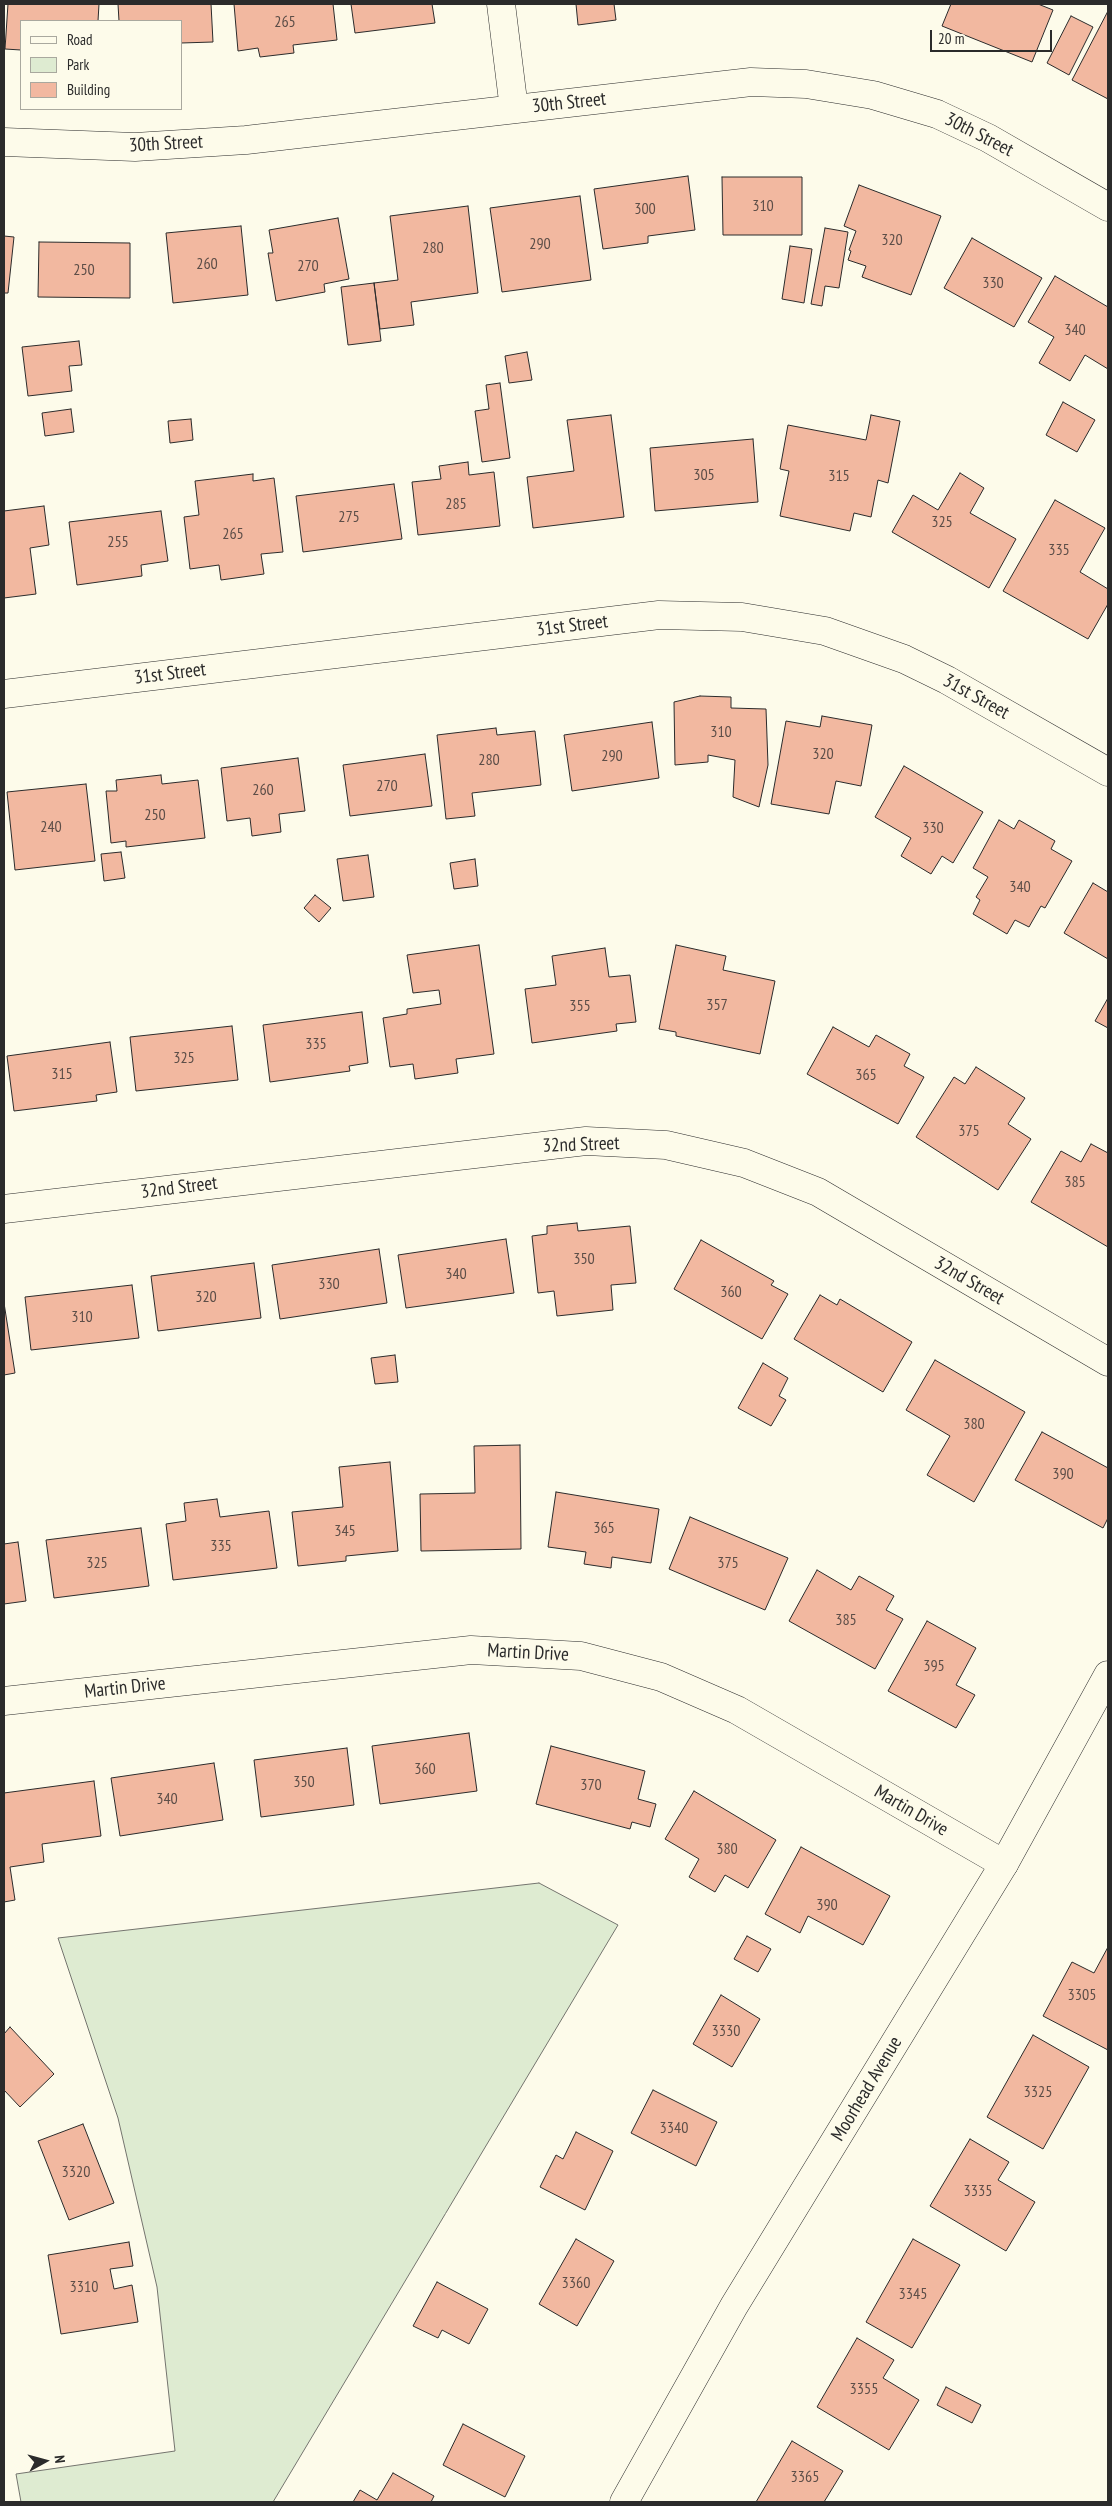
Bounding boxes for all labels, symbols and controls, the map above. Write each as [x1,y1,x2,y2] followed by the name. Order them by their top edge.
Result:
[274,12,296,32] house number: 265
[20,20,182,110] legend
[932,20,1054,52] scale bar
[938,29,964,48] text: 20 m
[67,30,93,49] text: Road
[67,55,89,74] text: Park
[67,80,110,99] text: Building
[531,88,607,118] street label: 30th Street
[941,108,1017,162] street label: 30th Street
[128,131,204,157] street label: 30th Street
[752,196,774,216] house number: 310
[634,199,656,219] house number: 300
[881,230,903,250] house number: 320
[529,234,551,254] house number: 290
[422,238,444,258] house number: 280
[196,254,218,274] house number: 260
[297,256,319,276] house number: 270
[73,260,95,280] house number: 250
[982,273,1004,293] house number: 330
[1064,320,1086,340] house number: 340
[693,465,715,485] house number: 305
[828,466,850,486] house number: 315
[445,494,467,514] house number: 285
[338,507,360,527] house number: 275
[931,512,953,532] house number: 325
[222,524,244,544] house number: 265
[107,532,129,552] house number: 255
[1048,540,1070,560] house number: 335
[535,610,609,642] street label: 31st Street
[133,658,207,690] street label: 31st Street
[939,670,1013,724] street label: 31st Street
[710,722,732,742] house number: 310
[812,744,834,764] house number: 320
[601,746,623,766] house number: 290
[478,750,500,770] house number: 280
[376,776,398,796] house number: 270
[252,780,274,800] house number: 260
[144,805,166,825] house number: 250
[40,817,62,837] house number: 240
[922,818,944,838] house number: 330
[1009,877,1031,897] house number: 340
[706,995,728,1015] house number: 357
[569,996,591,1016] house number: 355
[305,1034,327,1054] house number: 335
[173,1048,195,1068] house number: 325
[51,1064,73,1084] house number: 315
[855,1065,877,1085] house number: 365
[958,1121,980,1141] house number: 375
[542,1132,620,1158] street label: 32nd Street
[139,1172,219,1204] street label: 32nd Street
[1064,1172,1086,1192] house number: 385
[573,1249,595,1269] house number: 350
[930,1252,1008,1310] street label: 32nd Street
[445,1264,467,1284] house number: 340
[318,1274,340,1294] house number: 330
[720,1282,742,1302] house number: 360
[195,1287,217,1307] house number: 320
[71,1307,93,1327] house number: 310
[963,1414,985,1434] house number: 380
[1052,1464,1074,1484] house number: 390
[593,1518,615,1538] house number: 365
[334,1521,356,1541] house number: 345
[210,1536,232,1556] house number: 335
[86,1553,108,1573] house number: 325
[717,1553,739,1573] house number: 375
[835,1610,857,1630] house number: 385
[487,1639,569,1667] street label: Martin Drive
[923,1656,945,1676] house number: 395
[83,1672,167,1704] street label: Martin Drive
[414,1759,436,1779] house number: 360
[293,1772,315,1792] house number: 350
[580,1775,602,1795] house number: 370
[870,1781,952,1841] street label: Martin Drive
[156,1789,178,1809] house number: 340
[716,1839,738,1859] house number: 380
[816,1895,838,1915] house number: 390
[1068,1985,1096,2005] house number: 3305
[712,2021,740,2041] house number: 3330
[827,2033,907,2145] street label: Moorhead Avenue
[1024,2082,1052,2102] house number: 3325
[660,2118,688,2138] house number: 3340
[62,2162,90,2182] house number: 3320
[964,2181,992,2201] house number: 3335
[562,2273,590,2293] house number: 3360
[70,2277,98,2297] house number: 3310
[899,2284,927,2304] house number: 3345
[850,2379,878,2399] house number: 3355
[20,2436,70,2486] north arrow
[50,2454,69,2464] text: N
[791,2467,819,2487] house number: 3365

